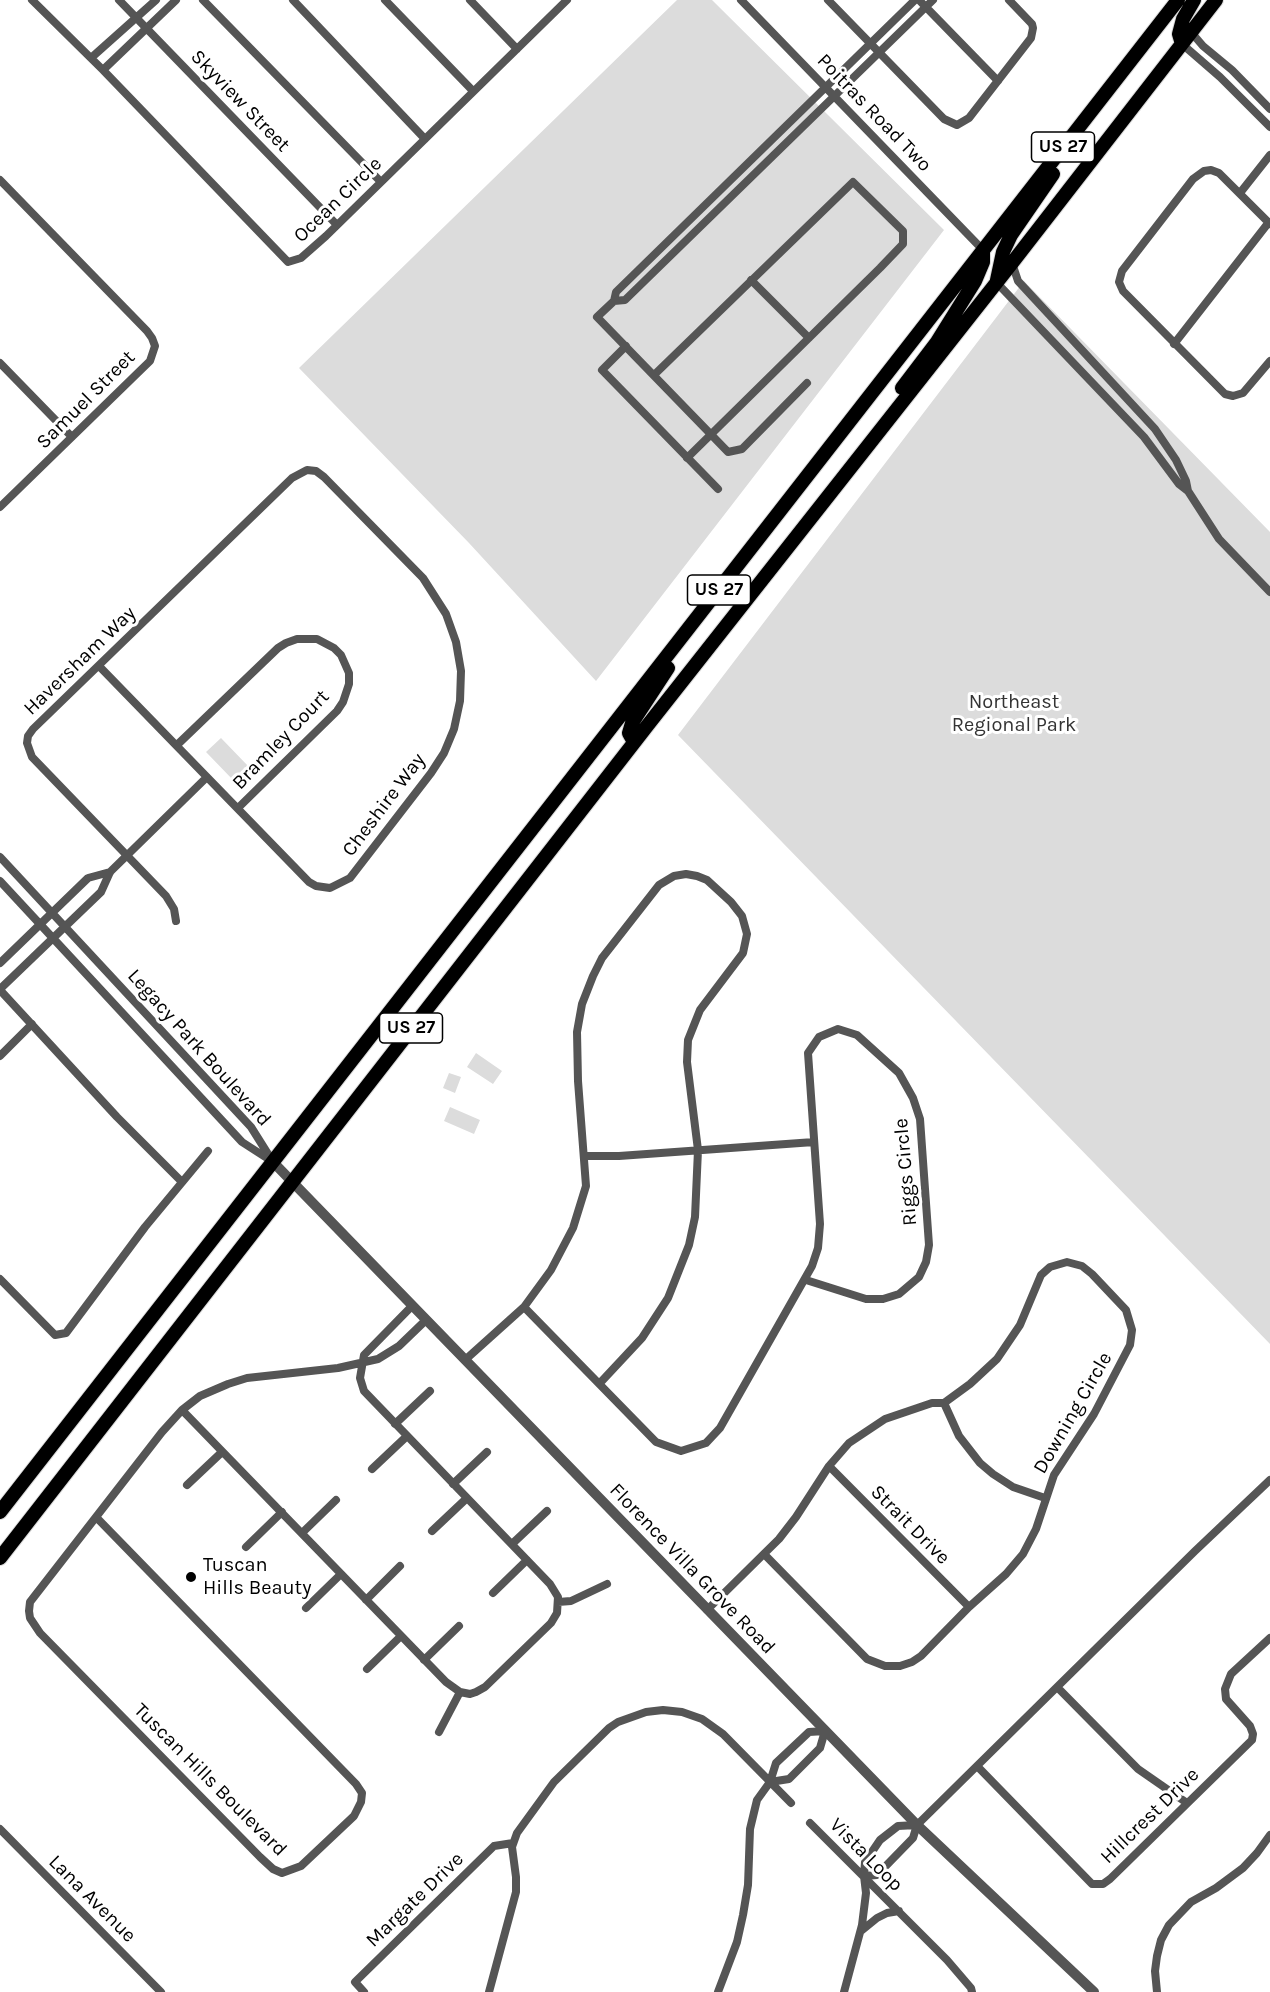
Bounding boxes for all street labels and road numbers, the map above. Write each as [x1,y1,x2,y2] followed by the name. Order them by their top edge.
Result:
[185,45,295,157] street label: Skyview Street
[812,49,936,177] street label: Poitras Road Two
[1032,132,1094,162] road number: US 27
[289,152,387,248] street label: Ocean Circle
[32,346,140,454] street label: Samuel Street
[688,575,750,605] road number: US 27
[19,601,141,721] street label: Haversham Way
[227,685,335,795] street label: Bramley Court
[337,749,431,861] street label: Cheshire Way
[122,965,276,1131] street label: Legacy Park Boulevard
[380,1013,442,1043] road number: US 27
[889,1117,923,1227] street label: Riggs Circle
[1029,1348,1117,1478] street label: Downing Circle
[604,1479,780,1659] street label: Florence Villa Grove Road
[865,1480,955,1570] street label: Strait Drive
[128,1698,292,1862] street label: Tuscan Hills Boulevard
[1096,1763,1204,1869] street label: Hillcrest Drive
[824,1813,908,1897] street label: Vista Loop
[361,1847,469,1953] street label: Margate Drive
[43,1850,141,1948] street label: Lana Avenue

